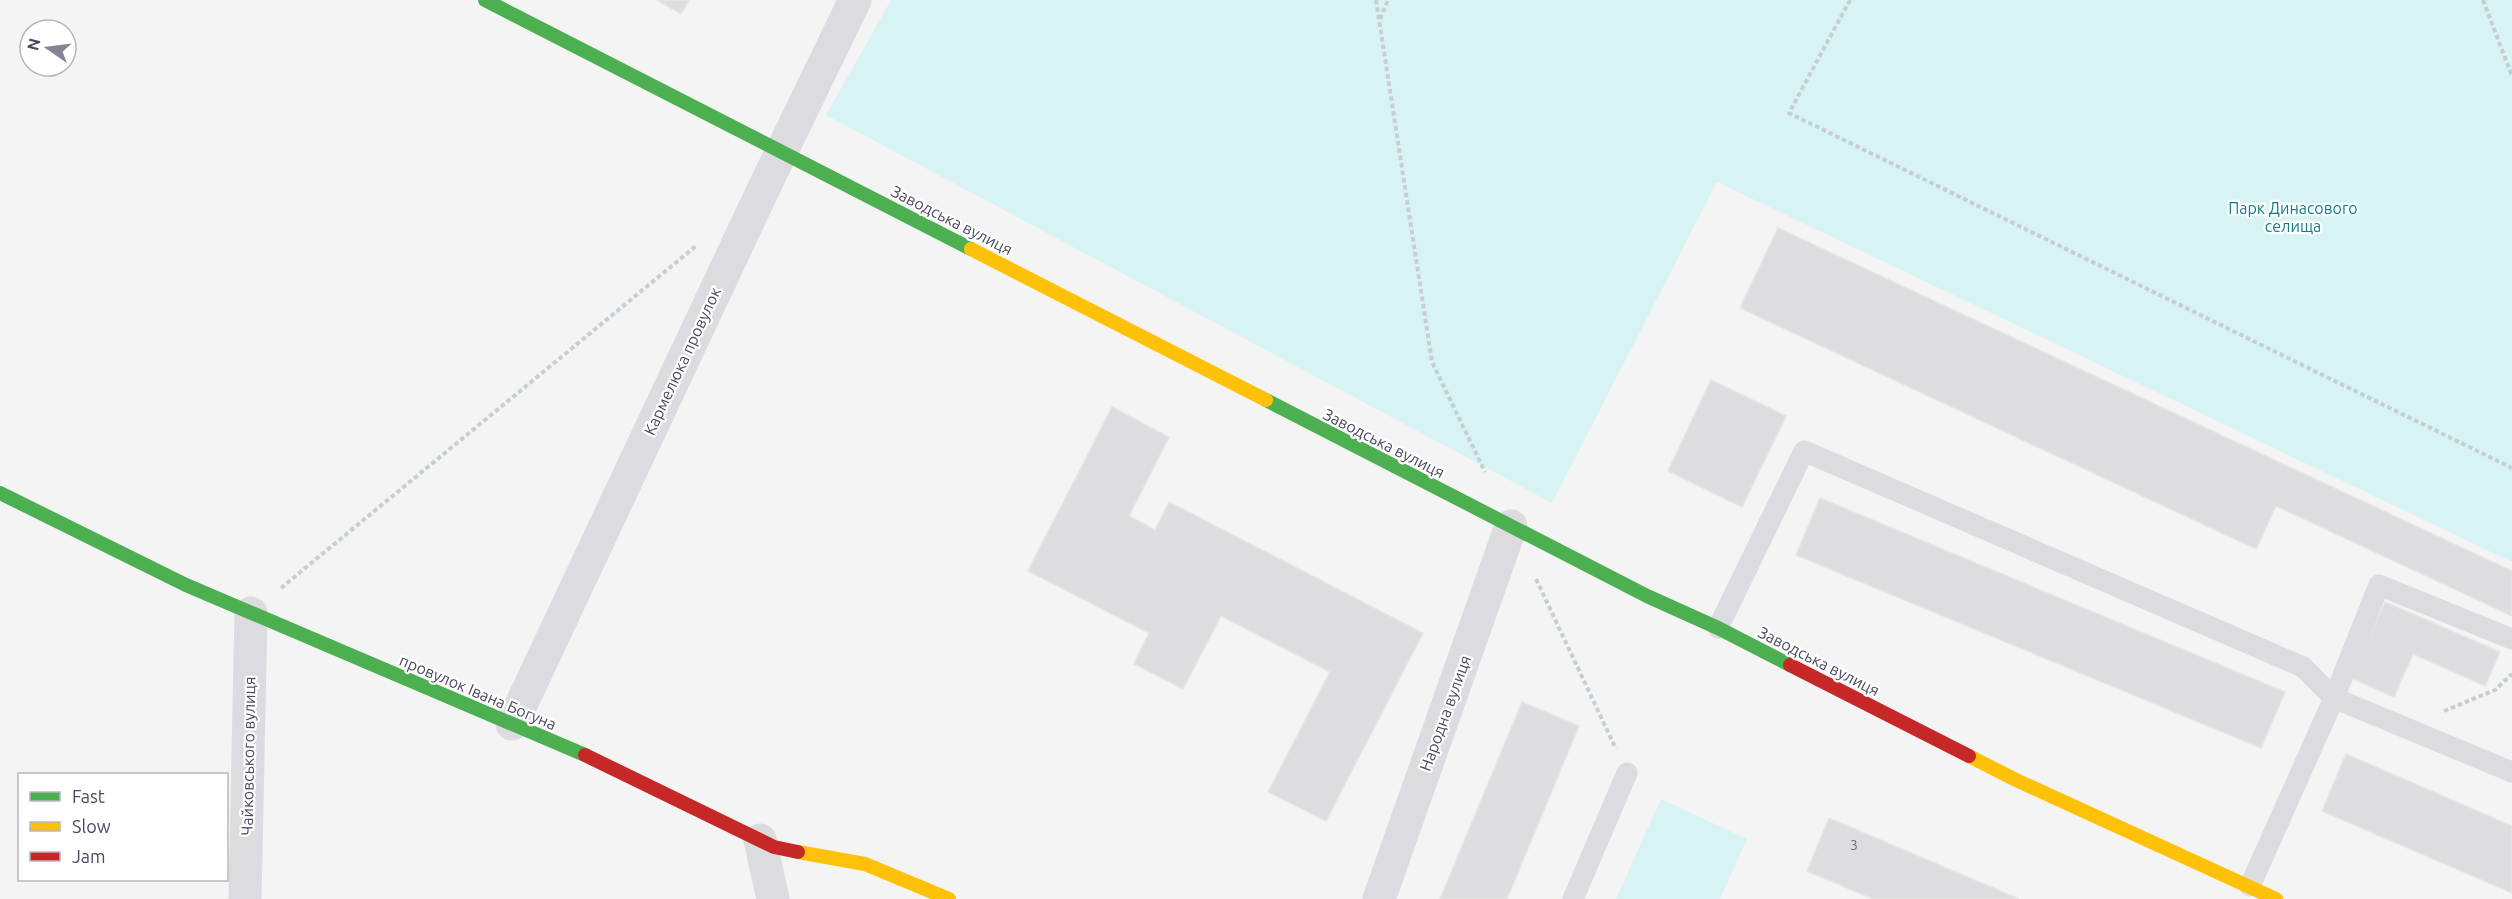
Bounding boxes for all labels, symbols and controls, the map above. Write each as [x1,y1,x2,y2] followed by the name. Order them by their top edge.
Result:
[18,18,78,78] north arrow
[23,36,44,52] text: N
[888,182,1016,258] street label: Заводська вулиця
[2228,199,2358,235] park label: Парк Динасового селища
[640,284,724,438] street label: Кармелюка провулок
[1320,405,1448,481] street label: Заводська вулиця
[1755,623,1883,699] street label: Заводська вулиця
[397,651,559,733] street label: провулок Івана Богуна
[1416,653,1474,773] street label: Народна вулиця
[238,676,258,836] street label: Чайковського вулиця
[18,773,228,881] legend
[72,786,105,806] text: Fast
[72,816,111,836] text: Slow
[1850,837,1858,853] house number: 3
[72,846,106,866] text: Jam

